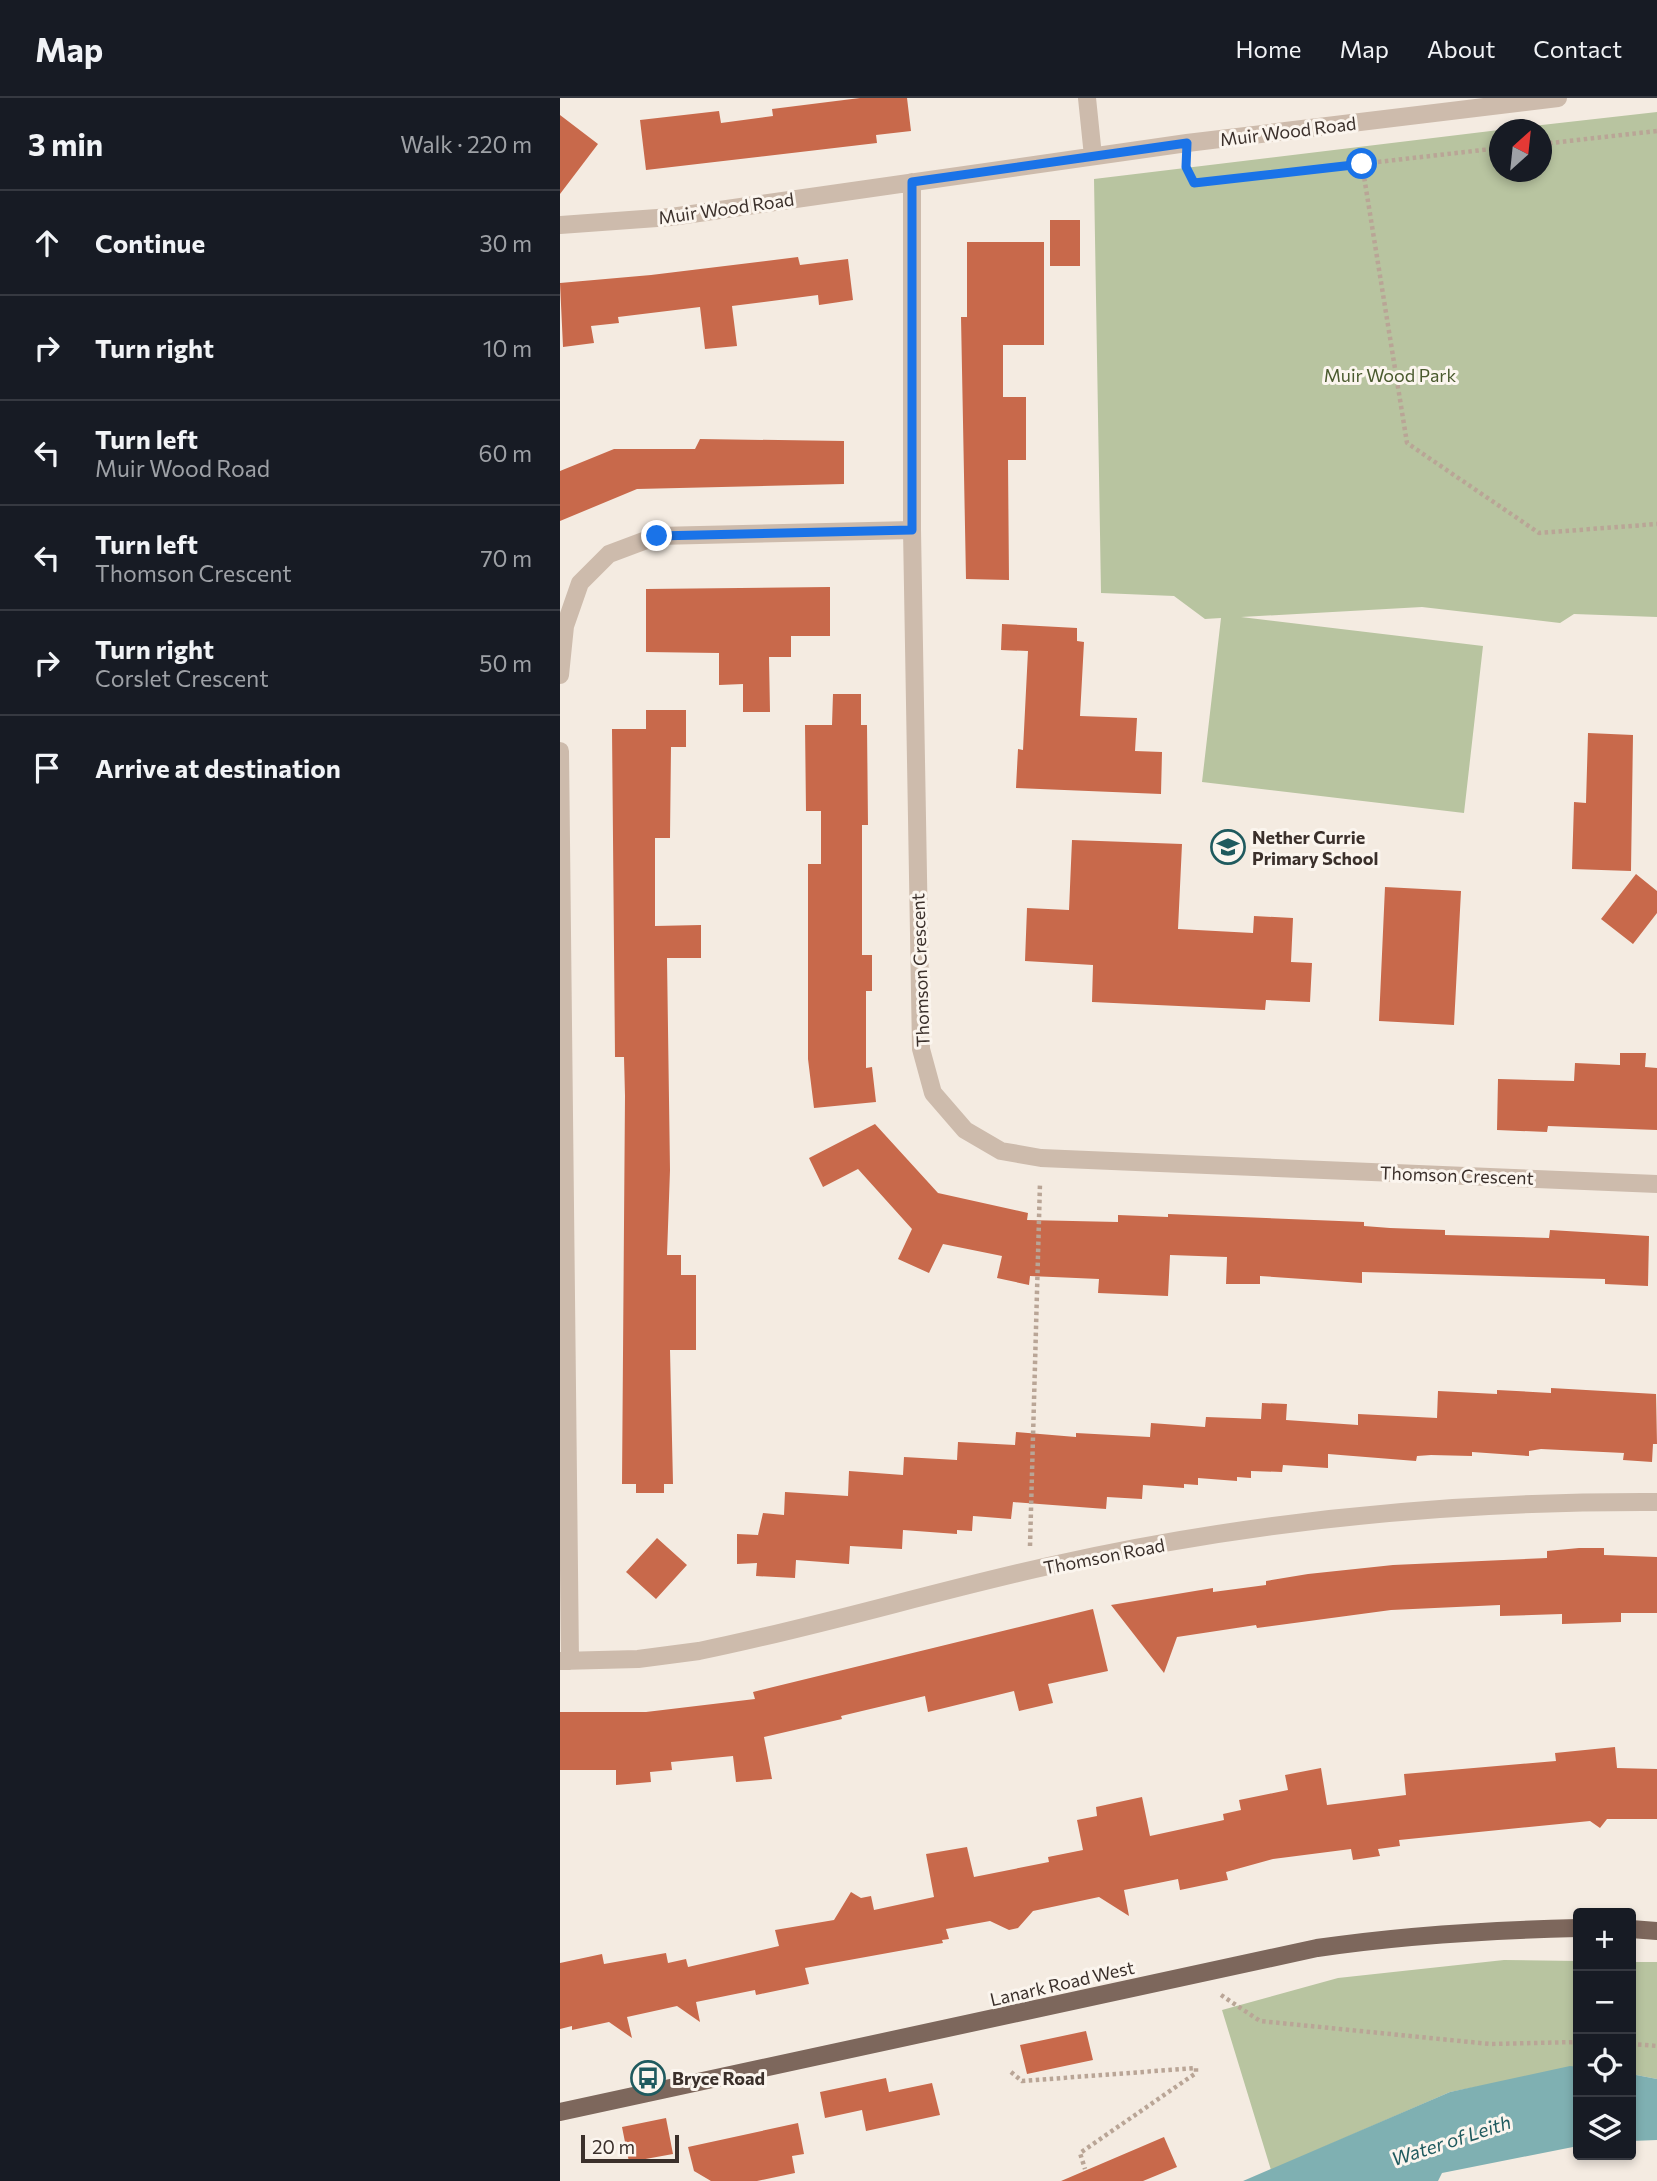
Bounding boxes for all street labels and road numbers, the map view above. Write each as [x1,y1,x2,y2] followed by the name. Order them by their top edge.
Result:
[1219,112,1357,150] street label: Muir Wood Road
[657,188,795,228] street label: Muir Wood Road
[906,893,934,1047] street label: Thomson Crescent
[1380,1161,1534,1189] street label: Thomson Crescent
[1042,1533,1166,1579] street label: Thomson Road
[988,1956,1136,2010] street label: Lanark Road West

